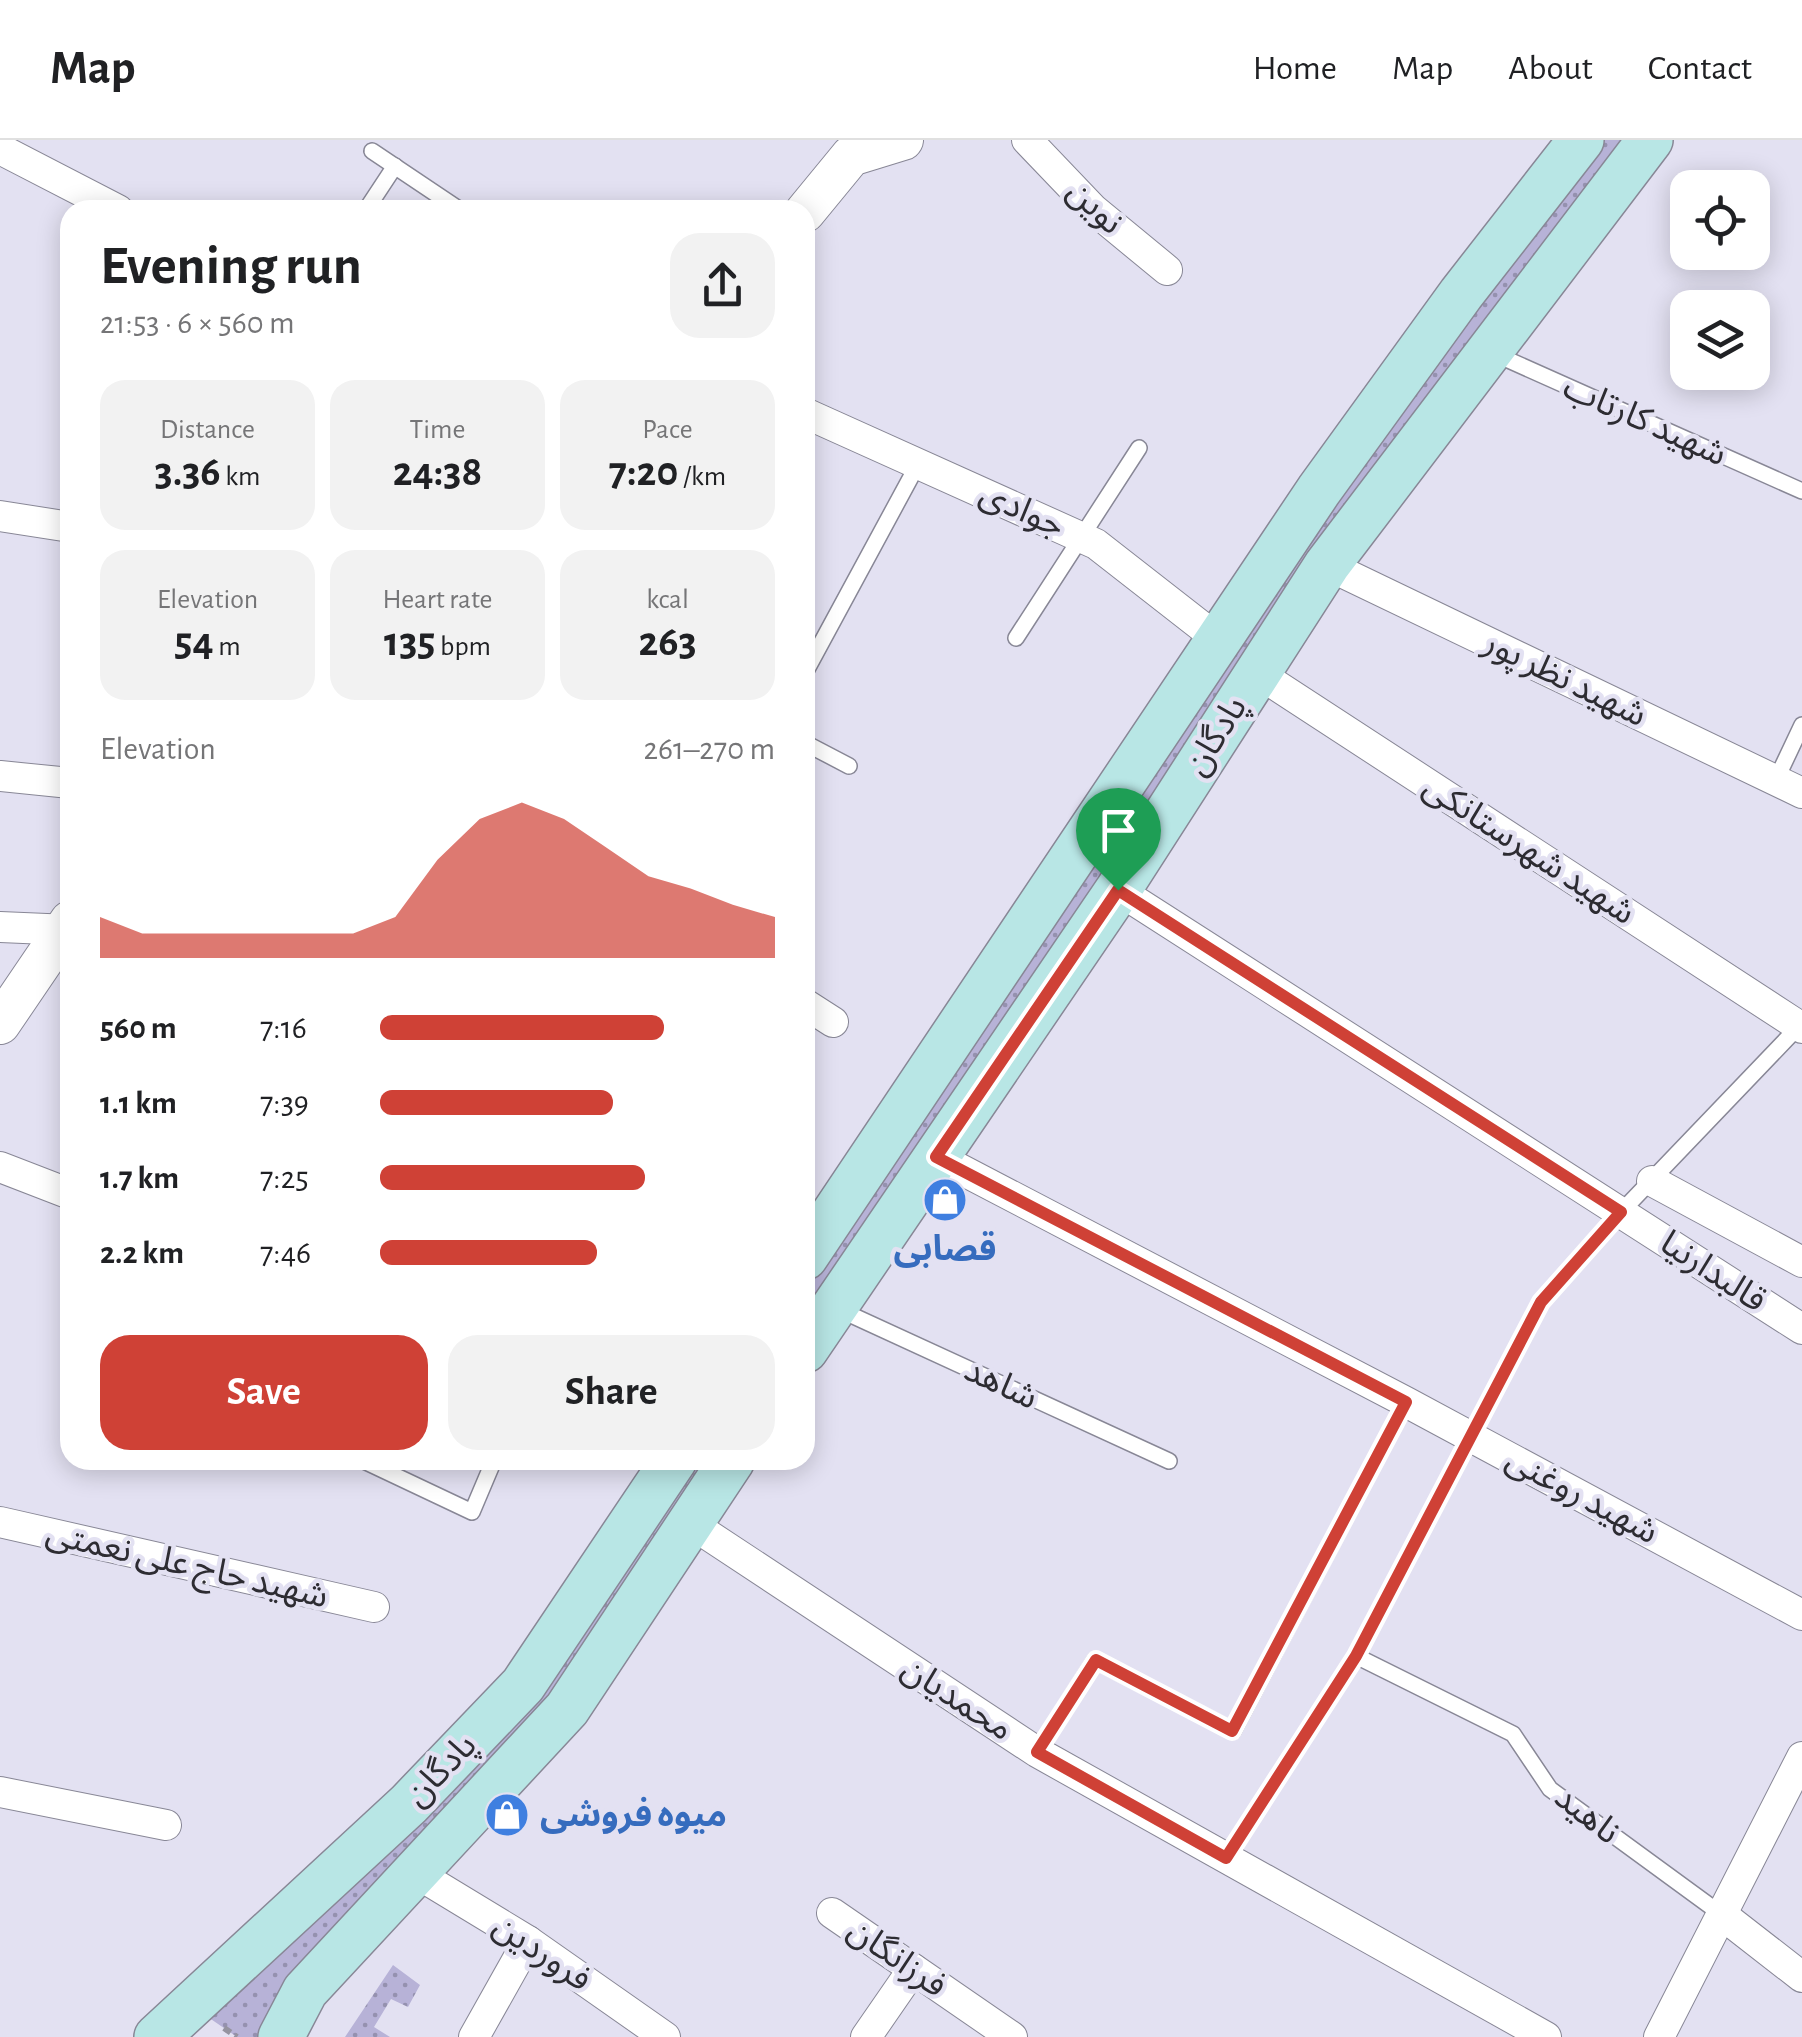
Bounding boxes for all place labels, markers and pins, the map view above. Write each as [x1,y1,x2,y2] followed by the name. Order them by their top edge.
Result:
[1076,788,1161,891] pin
[922,1177,968,1223] shop icon: قصابی
[893,1231,997,1268] place label: قصابی
[484,1792,530,1838] shop icon: میوه فروشی
[540,1796,727,1834] place label: میوه فروشی

